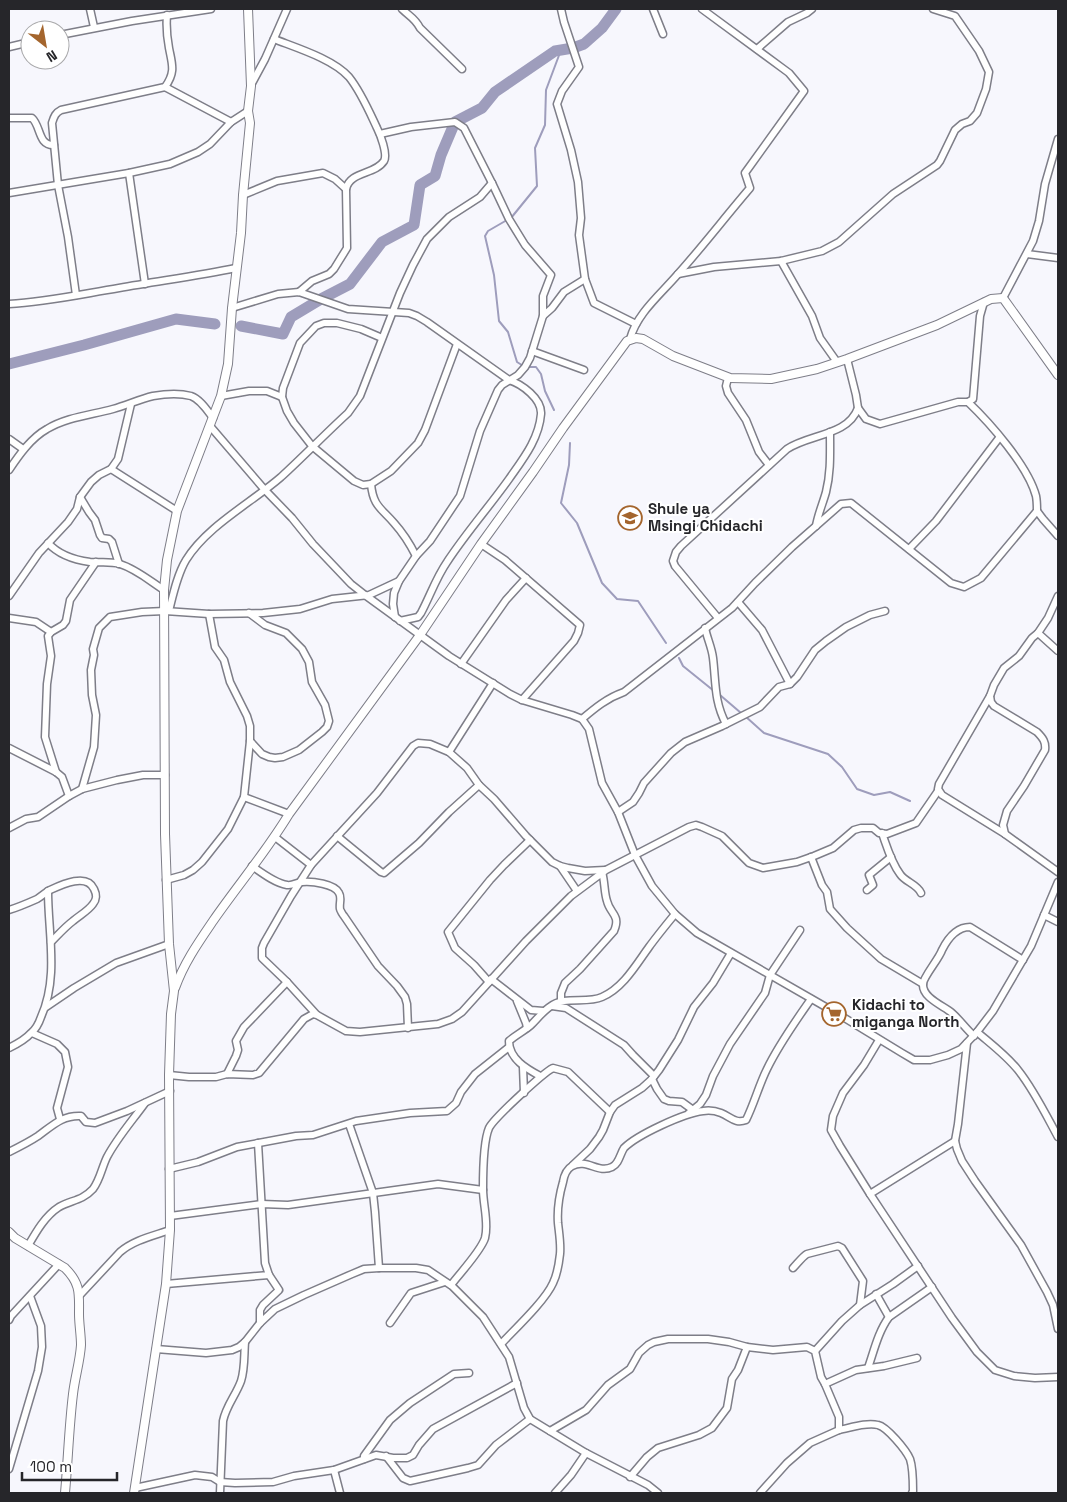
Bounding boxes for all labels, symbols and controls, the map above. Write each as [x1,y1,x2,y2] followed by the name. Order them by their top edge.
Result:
[20,20,70,70] north arrow
[43,46,60,66] text: N
[648,499,763,535] place label: Shule ya Msingi Chidachi
[617,505,643,531] school or university icon: Shule ya Msingi Chidachi
[852,995,960,1031] place label: Kidachi to miganga North
[821,1001,847,1027] supermarket icon: Kidachi to miganga North
[22,1450,118,1482] scale bar
[30,1457,72,1476] text: 100 m

